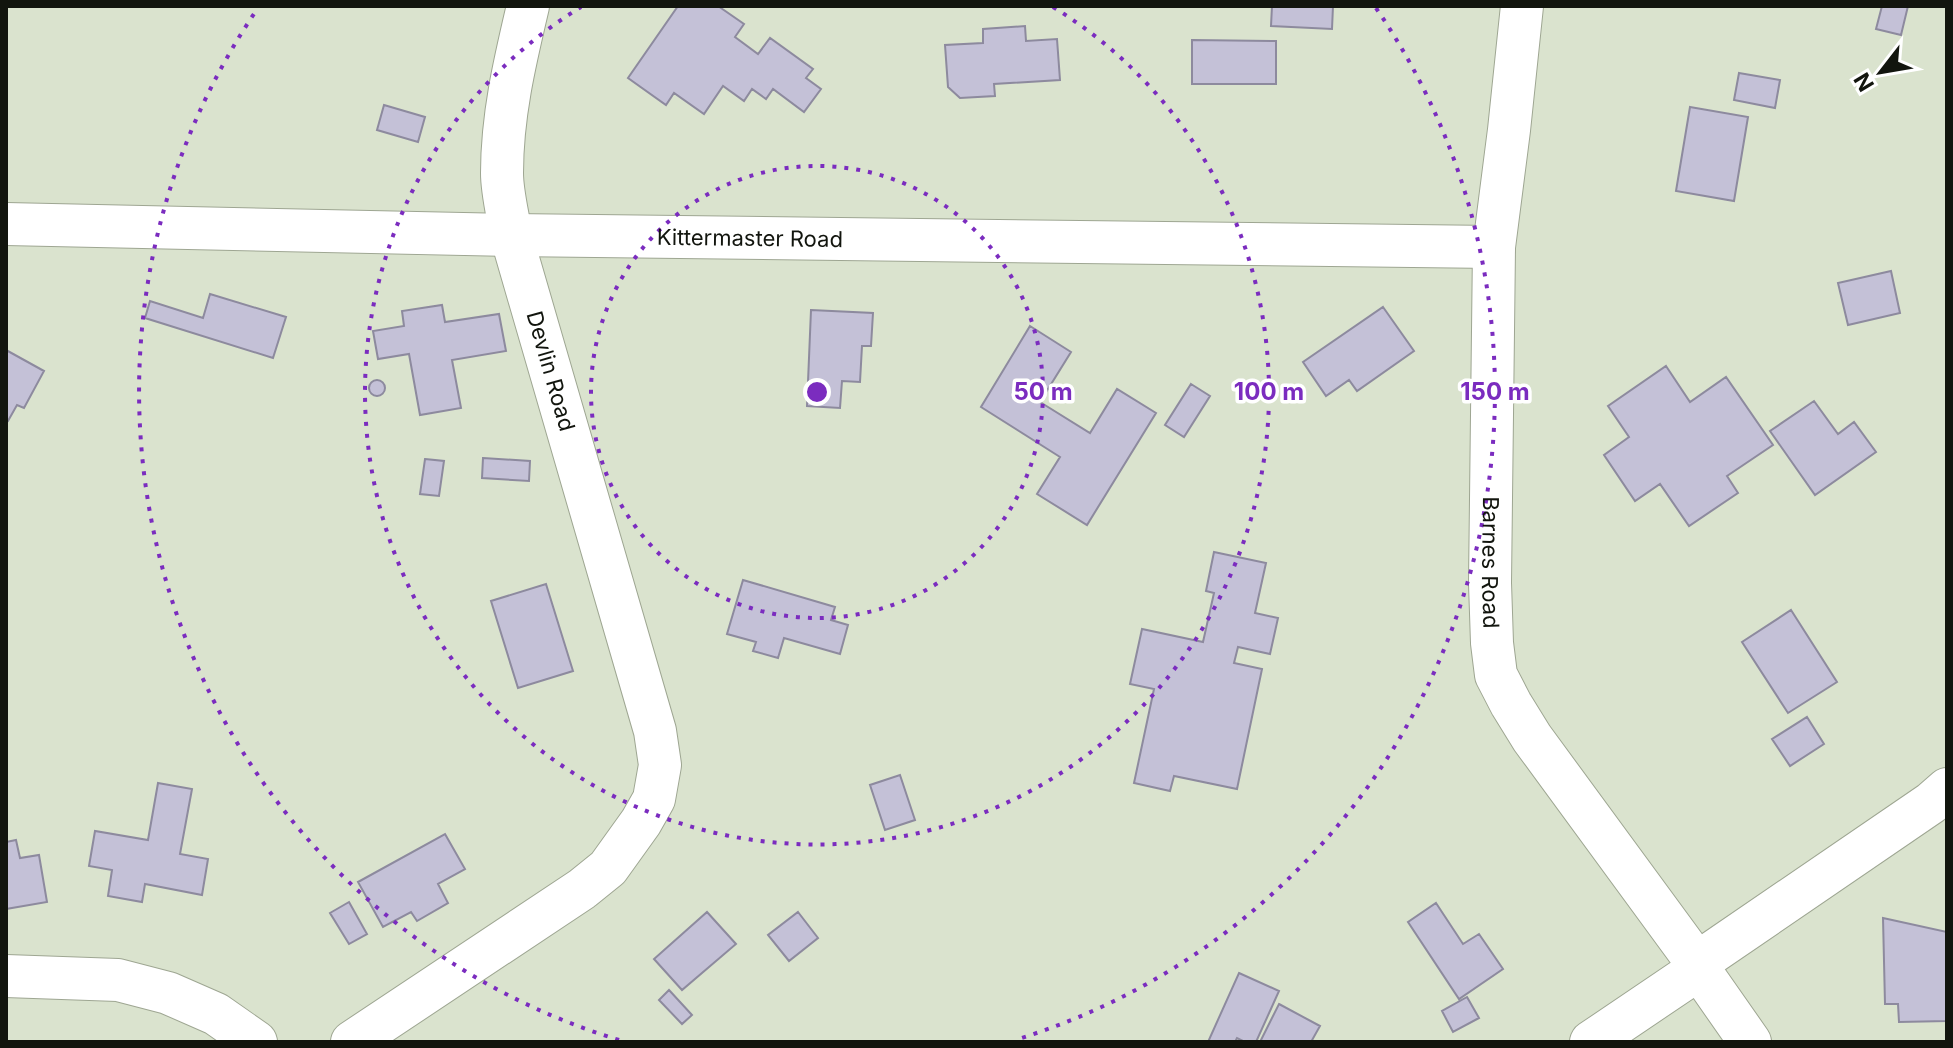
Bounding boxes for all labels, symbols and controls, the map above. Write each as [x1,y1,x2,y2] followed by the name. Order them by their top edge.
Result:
[1841,32,1921,112] north arrow
[1848,68,1879,96] text: N
[657,224,843,252] street label: Kittermaster Road
[521,308,581,434] street label: Devlin Road
[1013,377,1073,406] text: 50 m
[1234,377,1304,406] text: 100 m
[1460,377,1530,406] text: 150 m
[803,378,831,406] centre of rings
[1477,496,1505,629] street label: Barnes Road

